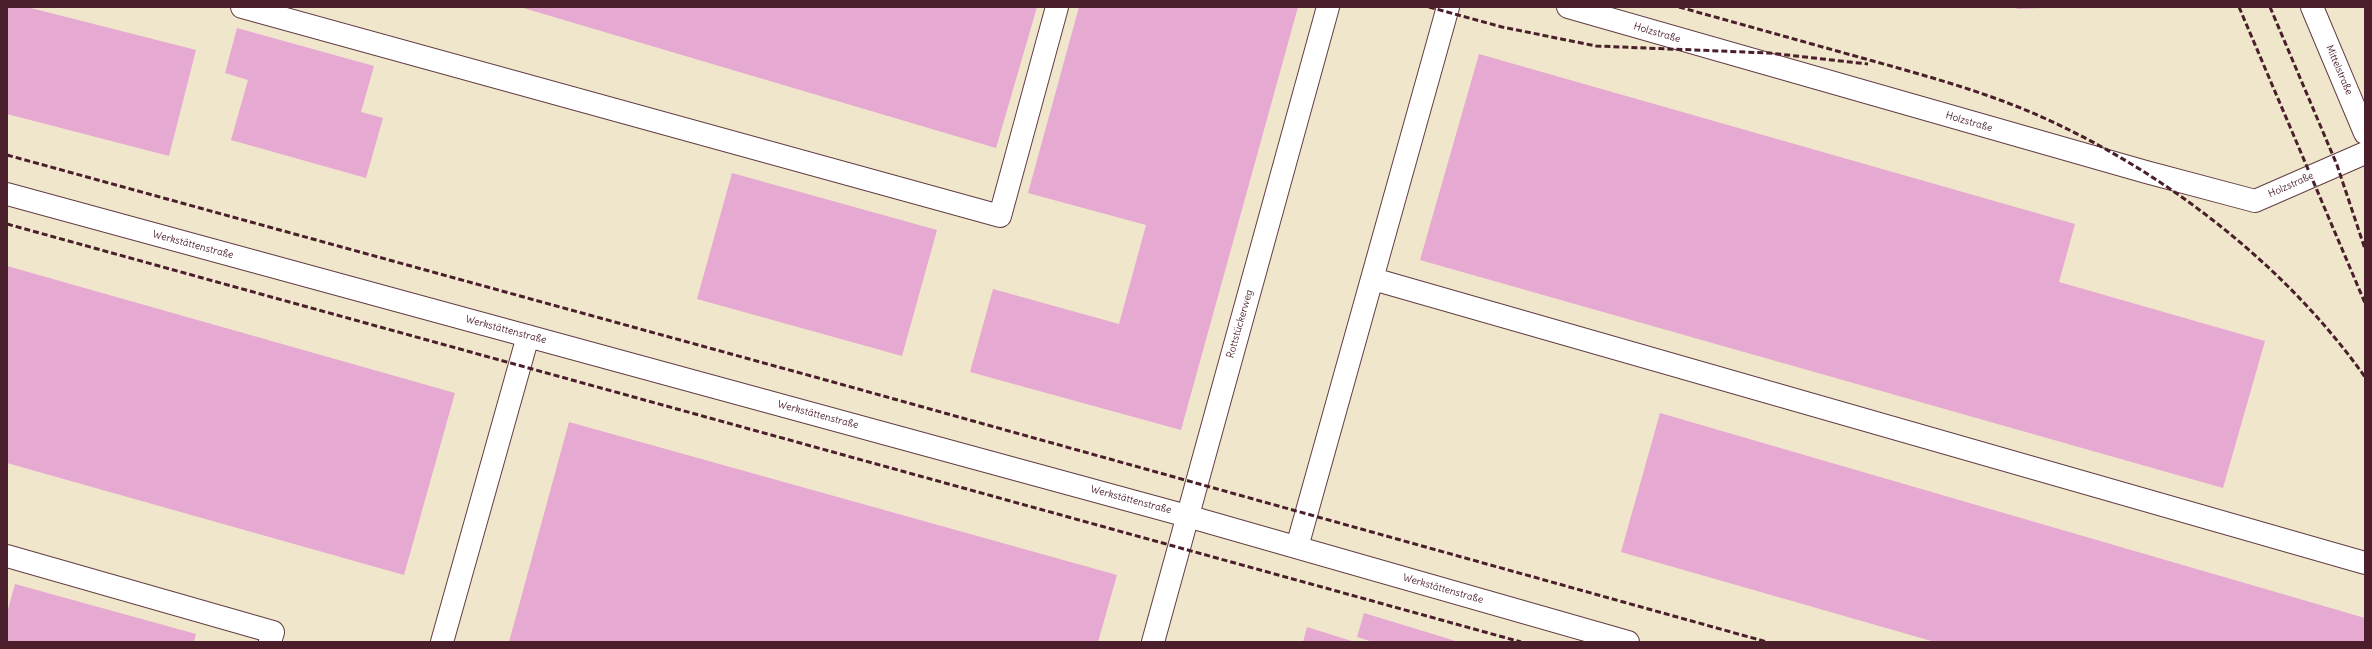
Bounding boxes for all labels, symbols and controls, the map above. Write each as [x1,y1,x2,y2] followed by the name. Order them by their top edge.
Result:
[1632,21,1682,45] street label: Holzstraße
[2323,43,2355,97] street label: Mittelstraße
[1944,110,1994,134] street label: Holzstraße
[2267,170,2315,200] street label: Holzstraße
[151,228,235,262] street label: Werkstättenstraße
[1224,288,1256,360] street label: Rottstückerweg
[464,313,548,347] street label: Werkstättenstraße
[776,398,860,432] street label: Werkstättenstraße
[1089,483,1173,517] street label: Werkstättenstraße
[1401,572,1485,606] street label: Werkstättenstraße

